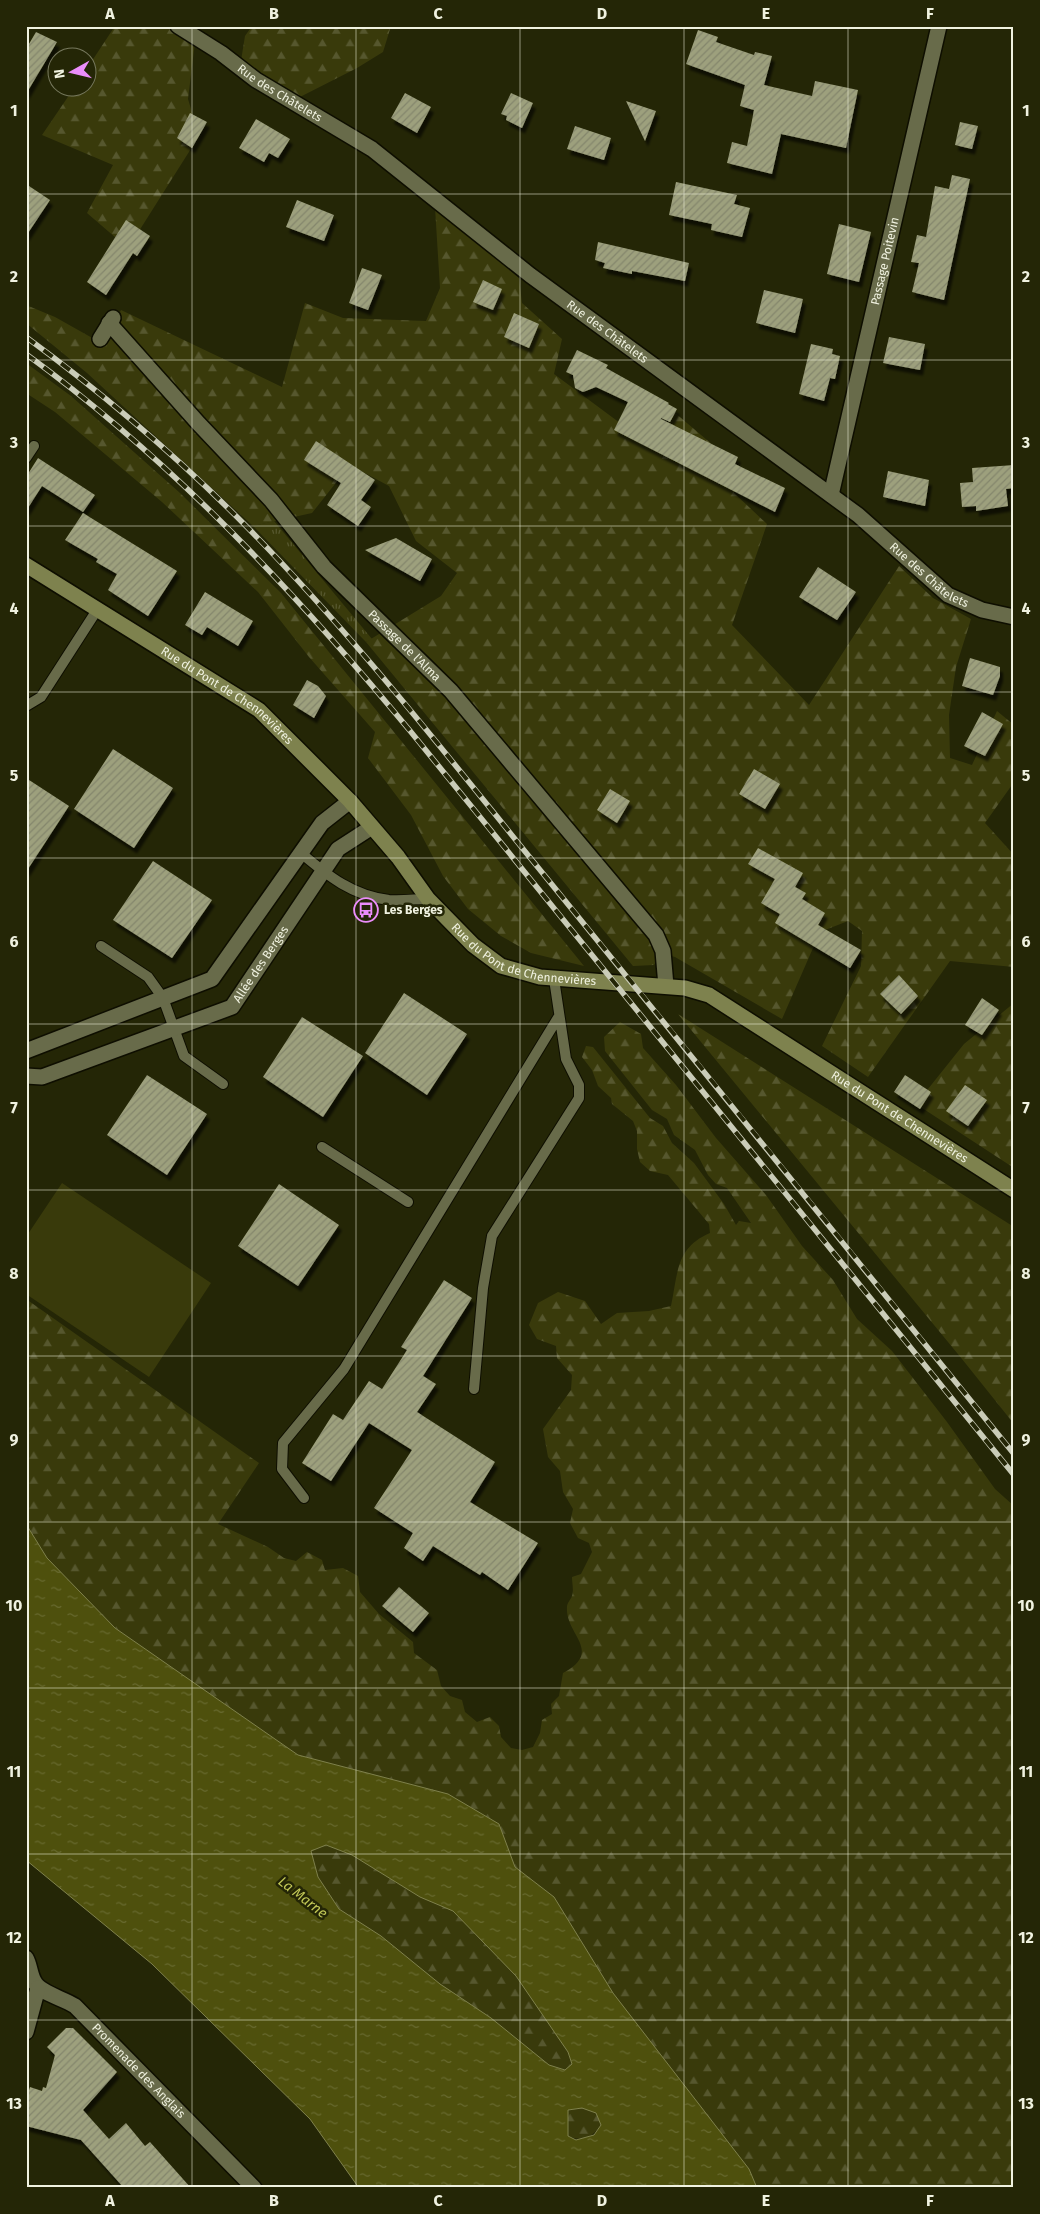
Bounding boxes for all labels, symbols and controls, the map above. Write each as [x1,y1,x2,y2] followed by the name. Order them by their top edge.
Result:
[104,4,115,23] text: A
[269,4,279,23] text: B
[433,4,443,23] text: C
[597,4,607,23] text: D
[762,4,770,23] text: E
[926,4,934,23] text: F
[48,48,98,98] north arrow
[235,61,325,125] street label: Rue des Châtelets
[51,68,69,80] text: N
[10,101,18,120] text: 1
[1022,101,1030,120] text: 1
[868,216,902,307] street label: Passage Poitevin
[10,267,18,286] text: 2
[1022,267,1030,286] text: 2
[564,297,651,366] street label: Rue des Châtelets
[9,433,18,452] text: 3
[1021,433,1030,452] text: 3
[887,540,971,610] street label: Rue des Châtelets
[9,599,19,618] text: 4
[1021,599,1031,618] text: 4
[365,607,444,684] street label: Passage de l'Alma
[158,644,296,747] street label: Rue du Pont de Chennevières
[10,766,19,785] text: 5
[1022,766,1031,785] text: 5
[353,897,379,923] bus stop icon: Les Berges
[384,903,443,917] place label: Les Berges
[449,920,597,988] street label: Rue du Pont de Chennevières
[230,923,292,1005] street label: Allée des Berges
[9,932,19,951] text: 6
[1021,932,1031,951] text: 6
[829,1068,971,1166] street label: Rue du Pont de Chennevières
[10,1098,18,1117] text: 7
[1022,1098,1030,1117] text: 7
[9,1264,19,1283] text: 8
[1021,1264,1031,1283] text: 8
[10,1430,19,1449] text: 9
[1022,1430,1031,1449] text: 9
[6,1596,22,1615] text: 10
[1018,1596,1034,1615] text: 10
[7,1762,21,1781] text: 11
[1019,1762,1033,1781] text: 11
[275,1873,331,1922] water label: La Marne
[6,1928,22,1947] text: 12
[1018,1928,1034,1947] text: 12
[89,2021,188,2121] street label: Promenade des Anglais
[6,2094,22,2113] text: 13
[1018,2094,1034,2113] text: 13
[104,2191,115,2210] text: A
[269,2191,279,2210] text: B
[433,2191,443,2210] text: C
[597,2191,607,2210] text: D
[762,2191,770,2210] text: E
[926,2191,934,2210] text: F

